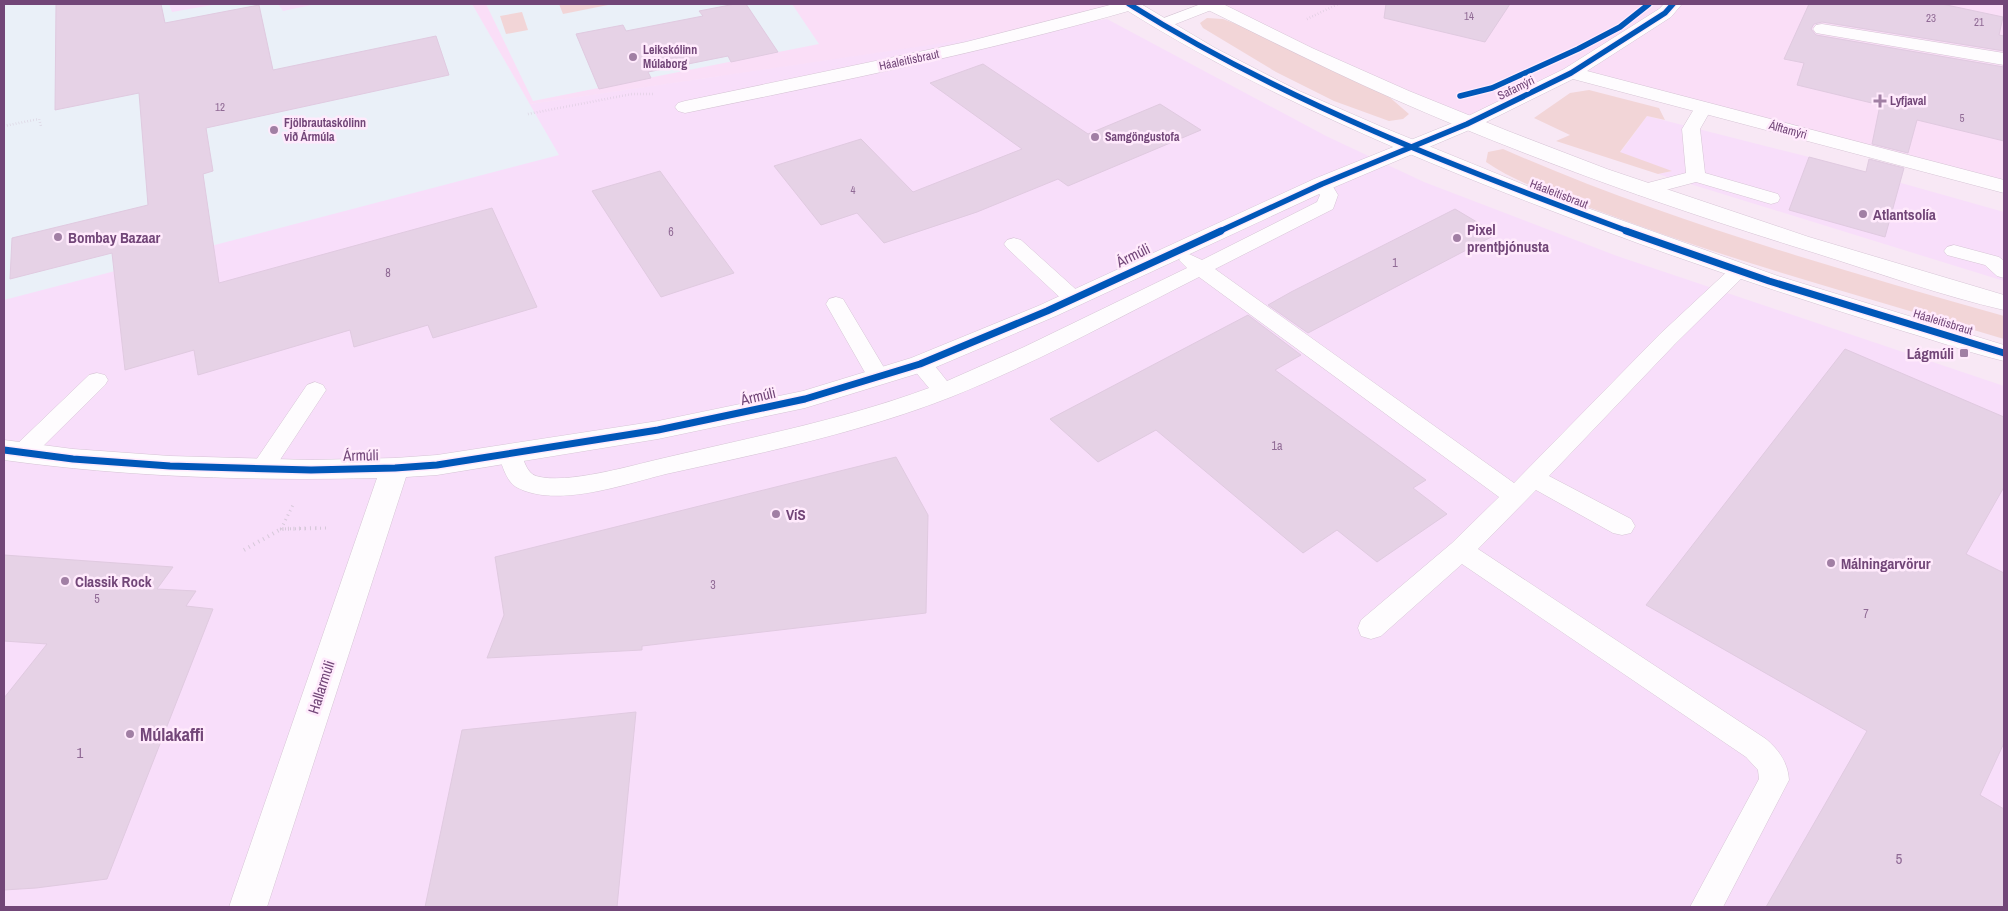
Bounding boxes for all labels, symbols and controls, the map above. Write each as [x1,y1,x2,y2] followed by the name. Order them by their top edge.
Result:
[1464,9,1474,23] house number: 14
[1926,11,1936,25] house number: 23
[1974,15,1984,29] house number: 21
[643,42,697,72] place label: Leikskólinn Múlaborg
[877,46,941,74] street label: Háaleitisbraut
[627,51,639,63] marker: Leikskólinn Múlaborg
[1495,72,1537,104] street label: Safamýri
[1890,93,1927,109] place label: Lyfjaval
[1874,95,1886,107] marker: Lyfjaval
[215,100,225,114] house number: 12
[1959,111,1965,125] house number: 5
[284,115,366,145] place label: Fjölbrautaskólinn við Ármúla
[1766,117,1809,143] street label: Álftamýri
[268,124,280,136] marker: Fjölbrautaskólinn við Ármúla
[1105,129,1180,145] place label: Samgöngustofa
[1089,131,1101,143] marker: Samgöngustofa
[1528,176,1591,213] street label: Háaleitisbraut
[850,183,856,197] house number: 4
[1873,204,1936,225] place label: Atlantsolía
[1857,208,1869,220] marker: Atlantsolía
[1467,219,1549,257] place label: Pixel prentþjónusta
[668,224,674,240] house number: 6
[68,227,160,248] place label: Bombay Bazaar
[52,231,64,243] marker: Bombay Bazaar
[1451,232,1463,244] marker: Pixel prentþjónusta
[1112,238,1154,273] street label: Ármúli
[1392,255,1398,271] house number: 1
[385,265,391,281] house number: 8
[1911,305,1975,339] street label: Háaleitisbraut
[1907,343,1954,364] place label: Lágmúli
[1958,347,1970,359] marker: Lágmúli
[737,382,778,410] street label: Ármúli
[1272,438,1283,454] house number: 1a
[342,444,379,466] street label: Ármúli
[786,504,806,525] place label: VíS
[770,508,782,520] marker: VíS
[1841,553,1931,574] place label: Málningarvörur
[1825,557,1837,569] marker: Málningarvörur
[75,571,152,592] place label: Classik Rock
[59,575,71,587] marker: Classik Rock
[710,577,716,593] house number: 3
[94,591,100,607] house number: 5
[1863,606,1869,622] house number: 7
[302,657,340,717] street label: Hallarmúli
[140,722,204,747] place label: Múlakaffi
[124,728,136,740] marker: Múlakaffi
[77,742,84,763] house number: 1
[1896,848,1903,869] house number: 5

